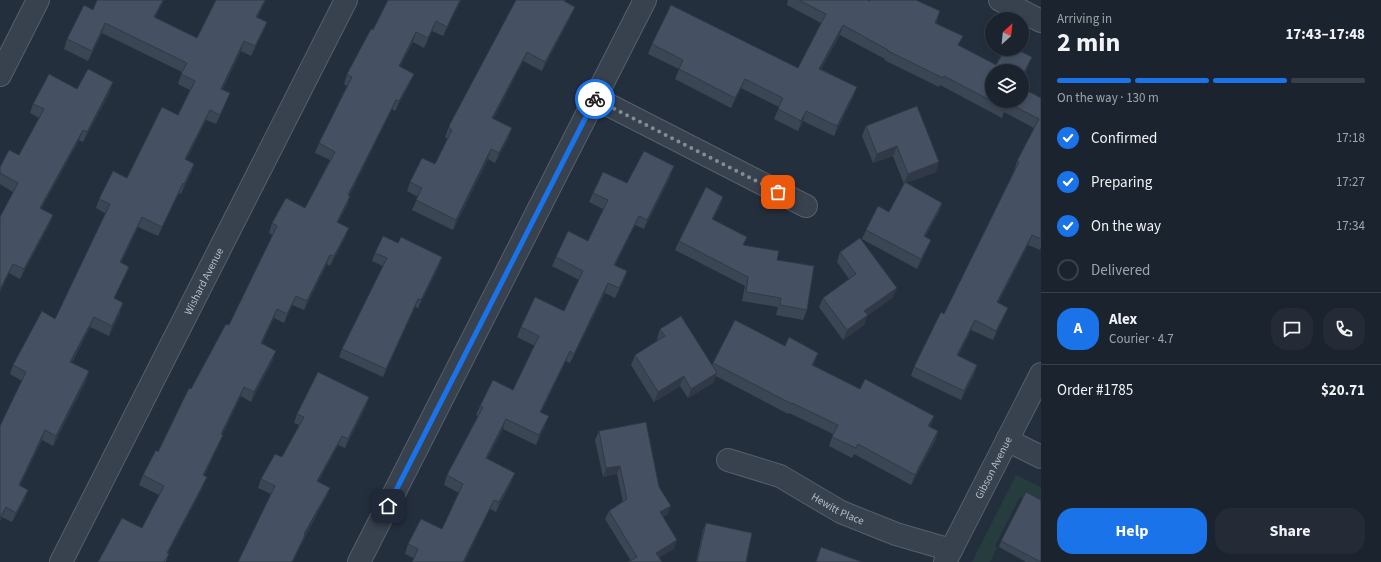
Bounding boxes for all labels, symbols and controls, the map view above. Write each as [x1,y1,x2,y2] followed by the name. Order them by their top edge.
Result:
[1057,10,1112,28] text: Arriving in
[985,12,1029,56] north arrow
[985,12,1029,108] map controls
[1057,24,1120,61] text: 2 min
[1285,24,1365,45] text: 17:43–17:48
[985,64,1029,108] button: layers
[575,79,615,119] courier
[584,88,606,110] icon: bike
[1057,89,1159,107] text: On the way · 130 m
[1057,127,1079,149] icon: check
[1091,128,1157,149] text: Confirmed
[1336,129,1365,147] text: 17:18
[1057,171,1079,193] icon: check
[1091,172,1152,193] text: Preparing
[1336,173,1365,191] text: 17:27
[761,175,795,209] pin
[767,181,789,203] icon: bag
[1057,215,1079,237] icon: check
[1091,216,1161,237] text: On the way
[1336,217,1365,235] text: 17:34
[180,244,227,317] street label: Wishard Avenue
[1091,260,1150,281] text: Delivered
[1271,308,1313,350] button: chat
[1323,308,1365,350] button: phone
[1109,309,1137,330] text: Alex
[1074,318,1082,339] text: A
[1109,330,1174,348] text: Courier · 4.7
[1057,380,1133,401] text: Order #1785
[1321,380,1365,401] text: $20.71
[971,433,1016,501] street label: Gibson Avenue
[371,489,405,523] pin
[809,489,867,528] street label: Hewitt Place
[377,495,399,517] icon: home
[1057,508,1207,554] button: Help
[1215,508,1365,554] button: Share

